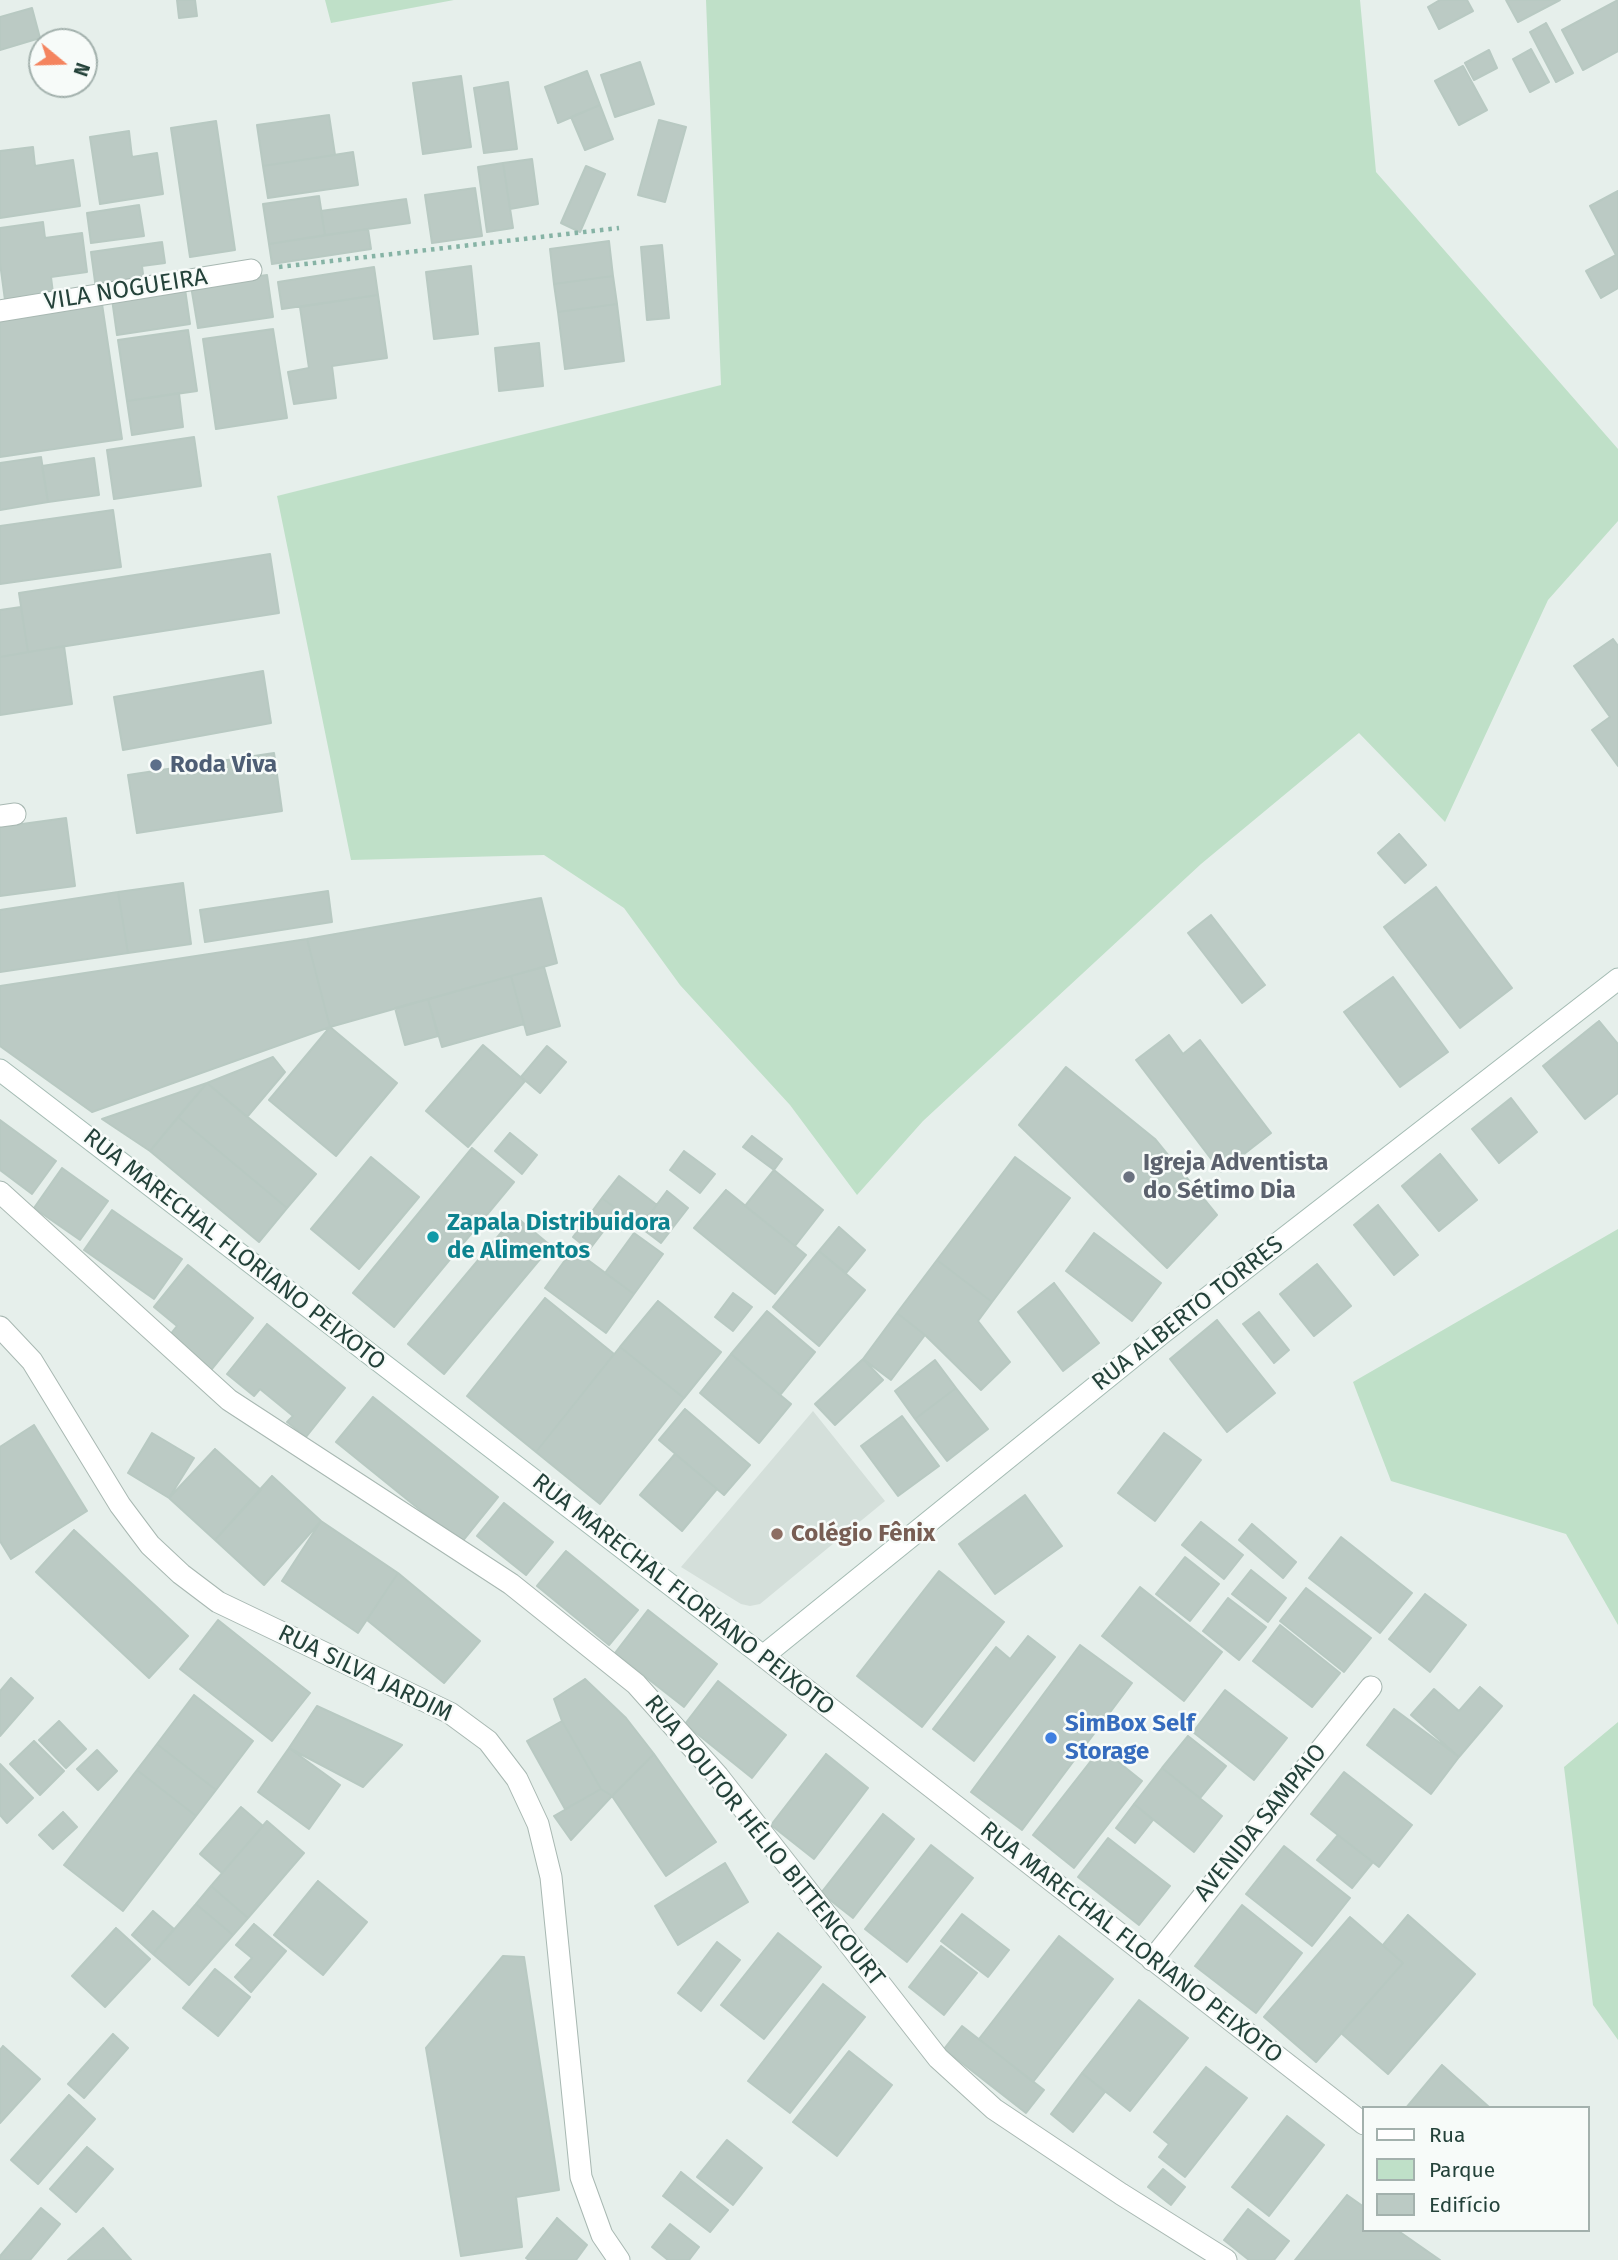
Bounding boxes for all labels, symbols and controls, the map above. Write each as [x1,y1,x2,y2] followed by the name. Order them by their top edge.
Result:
[28,28,98,98] north arrow
[69,60,94,79] text: N
[42,263,210,317] street label: VILA NOGUEIRA
[170,751,277,779] place label: Roda Viva
[148,757,164,773] marker: Roda Viva
[77,1123,391,1377] street label: RUA MARECHAL FLORIANO PEIXOTO
[1143,1149,1329,1205] place label: Igreja Adventista do Sétimo Dia
[1121,1169,1137,1185] marker: Igreja Adventista do Sétimo Dia
[447,1209,671,1265] place label: Zapala Distribuidora de Alimentos
[425,1229,441,1245] marker: Zapala Distribuidora de Alimentos
[1087,1230,1289,1398] street label: RUA ALBERTO TORRES
[526,1468,840,1722] street label: RUA MARECHAL FLORIANO PEIXOTO
[791,1520,935,1548] place label: Colégio Fênix
[769,1526,785,1542] marker: Colégio Fênix
[273,1619,457,1729] street label: RUA SILVA JARDIM
[638,1690,890,1992] street label: RUA DOUTOR HÉLIO BITTENCOURT
[1065,1710,1195,1766] place label: SimBox Self Storage
[1043,1730,1059,1746] marker: SimBox Self Storage
[1189,1739,1333,1907] street label: AVENIDA SAMPAIO
[974,1816,1288,2070] street label: RUA MARECHAL FLORIANO PEIXOTO
[1362,2106,1590,2232] legend
[1429,2122,1465,2148] text: Rua
[1429,2157,1495,2183] text: Parque
[1429,2192,1501,2218] text: Edifício

